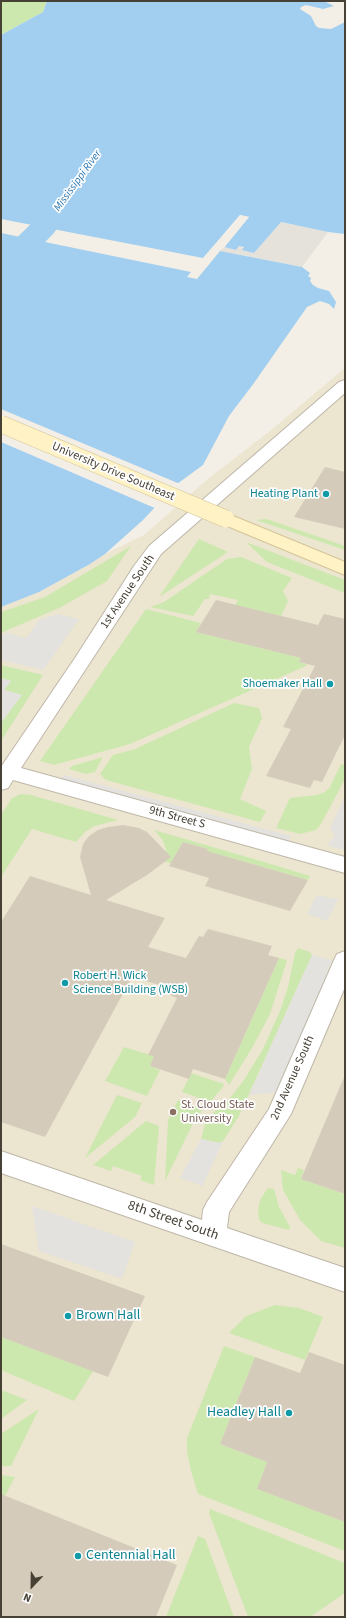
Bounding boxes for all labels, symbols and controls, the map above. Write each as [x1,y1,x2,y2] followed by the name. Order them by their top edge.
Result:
[51,148,105,214] water label: Mississippi River
[49,440,177,504] street label: University Drive Southeast
[250,487,318,501] place label: Heating Plant
[321,489,331,499] marker: Heating Plant
[98,552,158,632] street label: 1st Avenue South
[242,677,322,691] place label: Shoemaker Hall
[325,679,335,689] marker: Shoemaker Hall
[147,804,207,832] street label: 9th Street S
[73,969,188,997] place label: Robert H. Wick Science Building (WSB)
[60,978,70,988] marker: Robert H. Wick Science Building (WSB)
[268,1034,318,1122] street label: 2nd Avenue South
[181,1098,254,1126] place label: St. Cloud State University
[168,1107,178,1117] marker: St. Cloud State University
[125,1198,221,1244] street label: 8th Street South
[76,1308,140,1324] place label: Brown Hall
[63,1311,73,1321] marker: Brown Hall
[207,1405,281,1421] place label: Headley Hall
[284,1408,294,1418] marker: Headley Hall
[86,1548,176,1564] place label: Centennial Hall
[73,1551,83,1561] marker: Centennial Hall
[12,1566,52,1606] north arrow
[21,1589,34,1606] text: N

